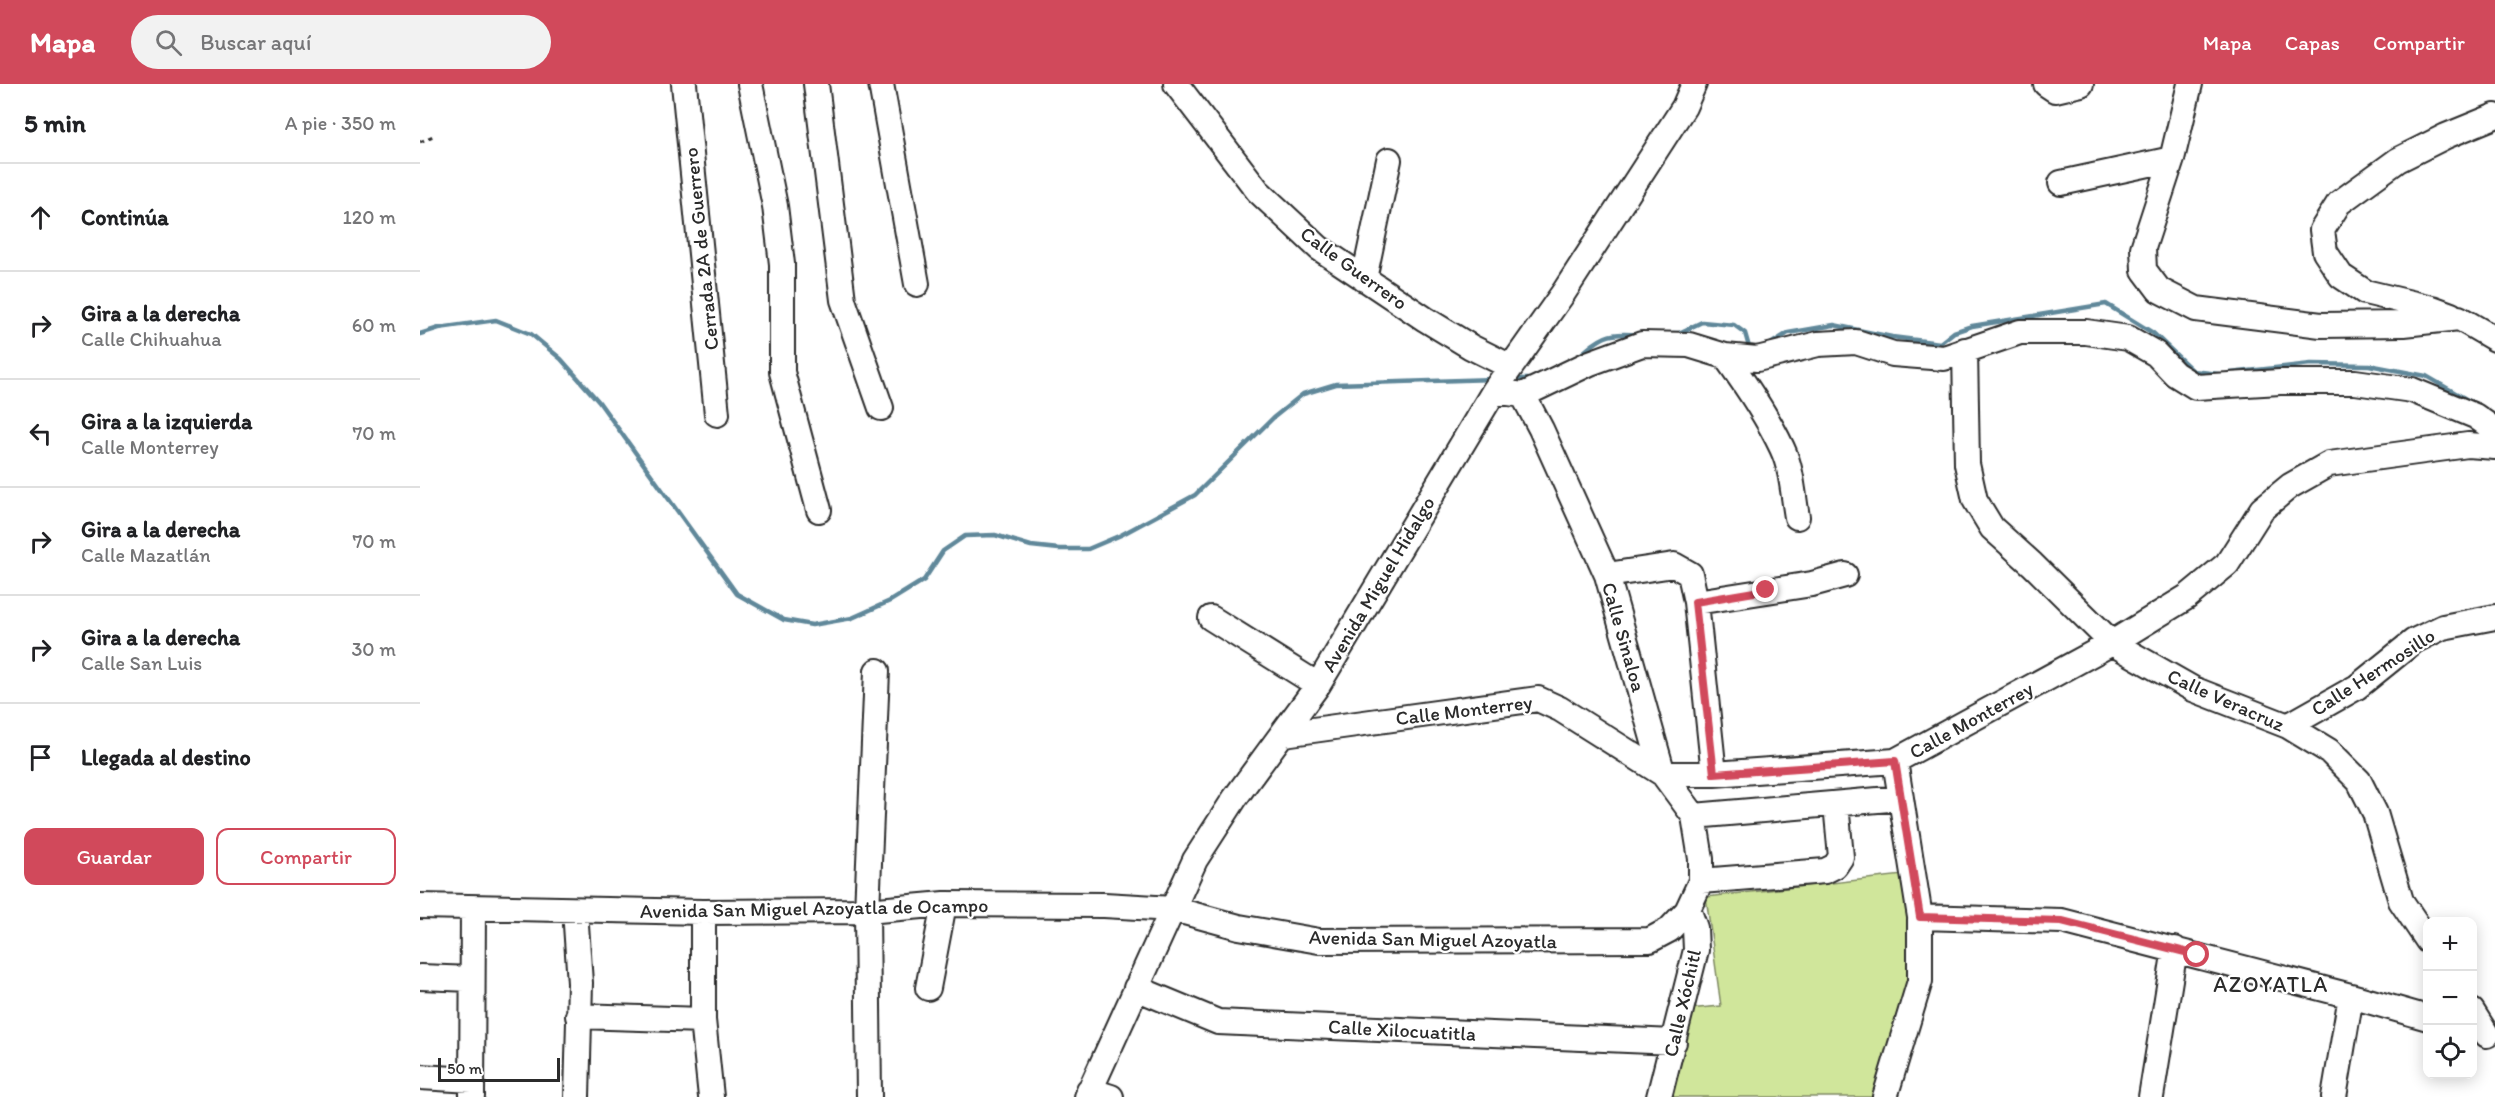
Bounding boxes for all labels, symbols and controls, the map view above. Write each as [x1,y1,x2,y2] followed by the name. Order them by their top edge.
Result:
[131,15,551,69] search box
[30,25,95,59] text: Mapa
[152,26,185,59] icon: search
[200,29,311,56] text: Buscar aquí
[2203,30,2252,55] text: Mapa
[2285,30,2340,55] text: Capas
[2373,30,2465,55] text: Compartir
[24,107,86,139] text: 5 min
[285,111,396,135] text: A pie · 350 m
[678,146,724,352] street label: Cerrada 2A de Guerrero
[24,201,57,234] icon: ahead
[81,204,169,231] text: Continúa
[343,205,396,229] text: 120 m
[1296,221,1412,315] street label: Calle Guerrero
[81,300,240,327] text: Gira a la derecha
[24,309,57,342] icon: right
[352,313,396,337] text: 60 m
[81,327,222,351] text: Calle Chihuahua
[81,408,252,435] text: Gira a la izquierda
[24,417,57,450] icon: left
[352,421,396,445] text: 70 m
[81,435,219,459] text: Calle Monterrey
[1316,492,1440,676] street label: Avenida Miguel Hidalgo
[81,516,240,543] text: Gira a la derecha
[24,525,57,558] icon: right
[352,529,396,553] text: 70 m
[81,543,211,567] text: Calle Mazatlán
[1752,576,1778,602] route end
[1597,579,1651,695] street label: Calle Sinaloa
[2307,623,2439,721] street label: Calle Hermosillo
[81,624,240,651] text: Gira a la derecha
[24,633,57,666] icon: right
[351,637,396,661] text: 30 m
[81,651,202,675] text: Calle San Luis
[2164,664,2289,737] street label: Calle Veracruz
[1905,676,2038,764] street label: Calle Monterrey
[1394,690,1534,730] street label: Calle Monterrey
[24,741,57,774] icon: arrive
[81,744,251,771] text: Llegada al destino
[24,828,204,885] button: Guardar
[216,828,396,885] button: Compartir
[640,893,988,923] street label: Avenida San Miguel Azoyatla de Ocampo
[2423,917,2477,1079] map controls
[2423,917,2477,971] button: +
[1309,925,1558,953] street label: Avenida San Miguel Azoyatla
[2183,941,2209,967] route start
[1658,947,1706,1059] street label: Calle Xóchitl
[2213,971,2329,998] district label: AZOYATLA
[2423,971,2477,1025] button: −
[1327,1014,1477,1046] street label: Calle Xilocuatitla
[2423,1025,2477,1079] button: locate
[438,1055,560,1082] scale bar
[447,1059,482,1078] text: 50 m

